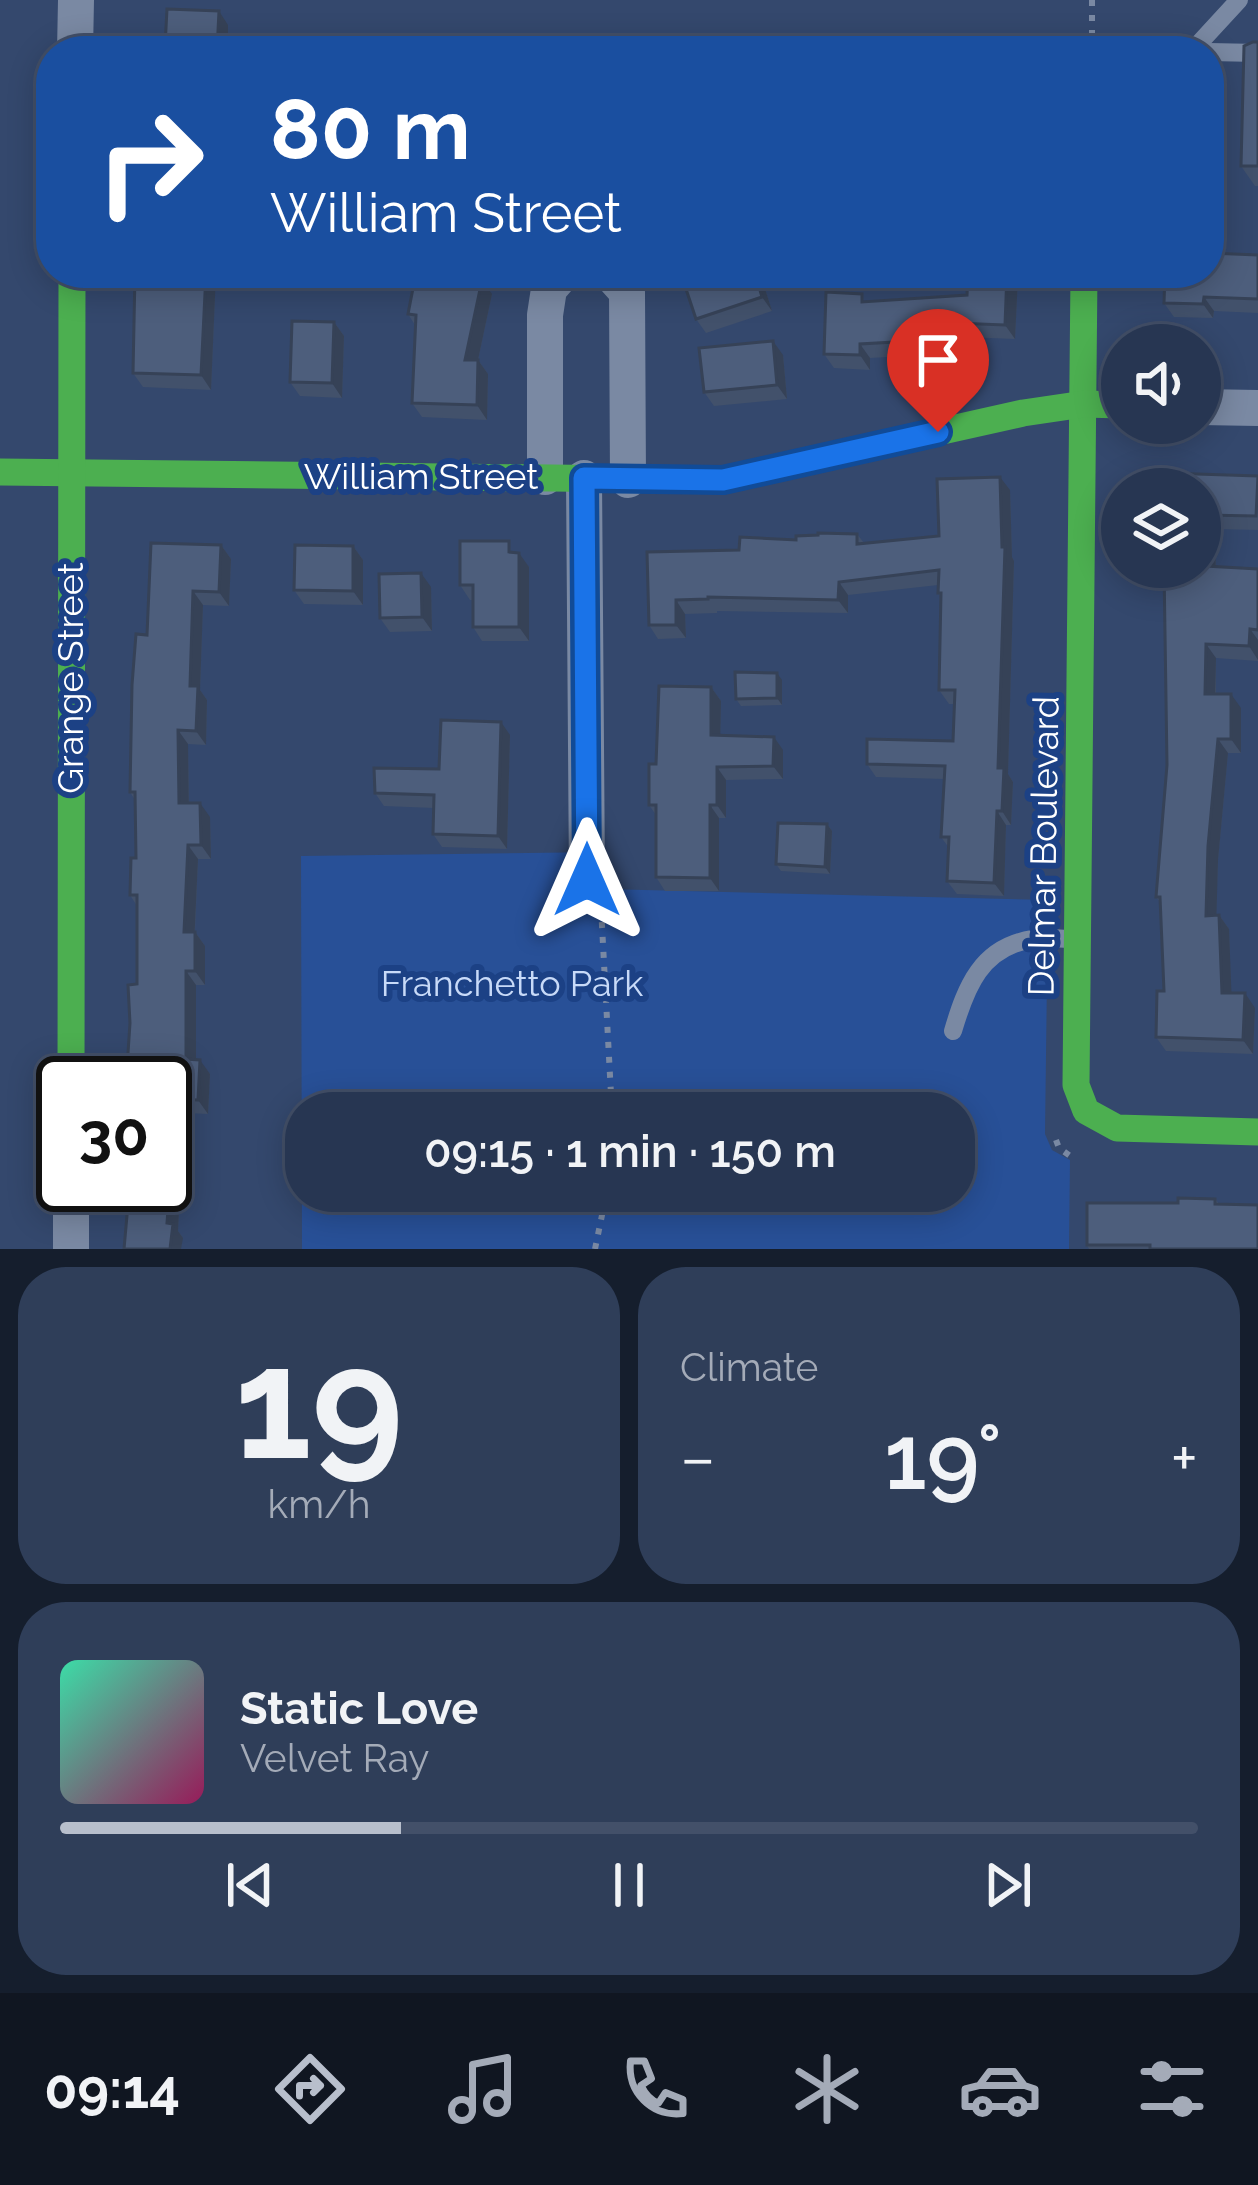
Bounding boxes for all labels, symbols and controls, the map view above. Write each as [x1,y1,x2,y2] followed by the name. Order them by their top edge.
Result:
[270,80,471,179] text: 80 m
[72,84,228,240] icon: right
[270,181,622,245] text: William Street
[887,309,989,432] pin
[1101,324,1221,588] map controls
[1101,324,1221,444] button: sound
[905,327,971,393] icon: arrive
[304,455,538,497] street label: William Street
[1101,468,1221,588] button: layers
[49,562,91,794] street label: Grange Street
[1019,695,1067,997] street label: Delmar Boulevard
[524,817,650,943] position arrow
[381,962,643,1004] park label: Franchetto Park
[36,1056,192,1212] speed limit sign: 30
[424,1125,836,1178] text: 09:15 · 1 min · 150 m
[235,1311,403,1495] text: 19
[680,1344,818,1390] text: Climate
[884,1404,1002,1510] text: 19°
[680,1419,716,1496] text: −
[1171,1419,1198,1496] text: +
[268,1481,370,1527] text: km/h
[240,1682,478,1735] text: Static Love
[240,1735,429,1781] text: Velvet Ray
[217,1852,283,1918] icon: previous
[596,1852,662,1918] icon: pause
[975,1852,1041,1918] icon: next
[268,2047,352,2131] icon: directions
[441,2047,525,2131] icon: music
[613,2047,697,2131] icon: phone
[785,2047,869,2131] icon: climate
[958,2047,1042,2131] icon: car
[1130,2047,1214,2131] icon: filters
[44,2057,180,2121] text: 09:14

